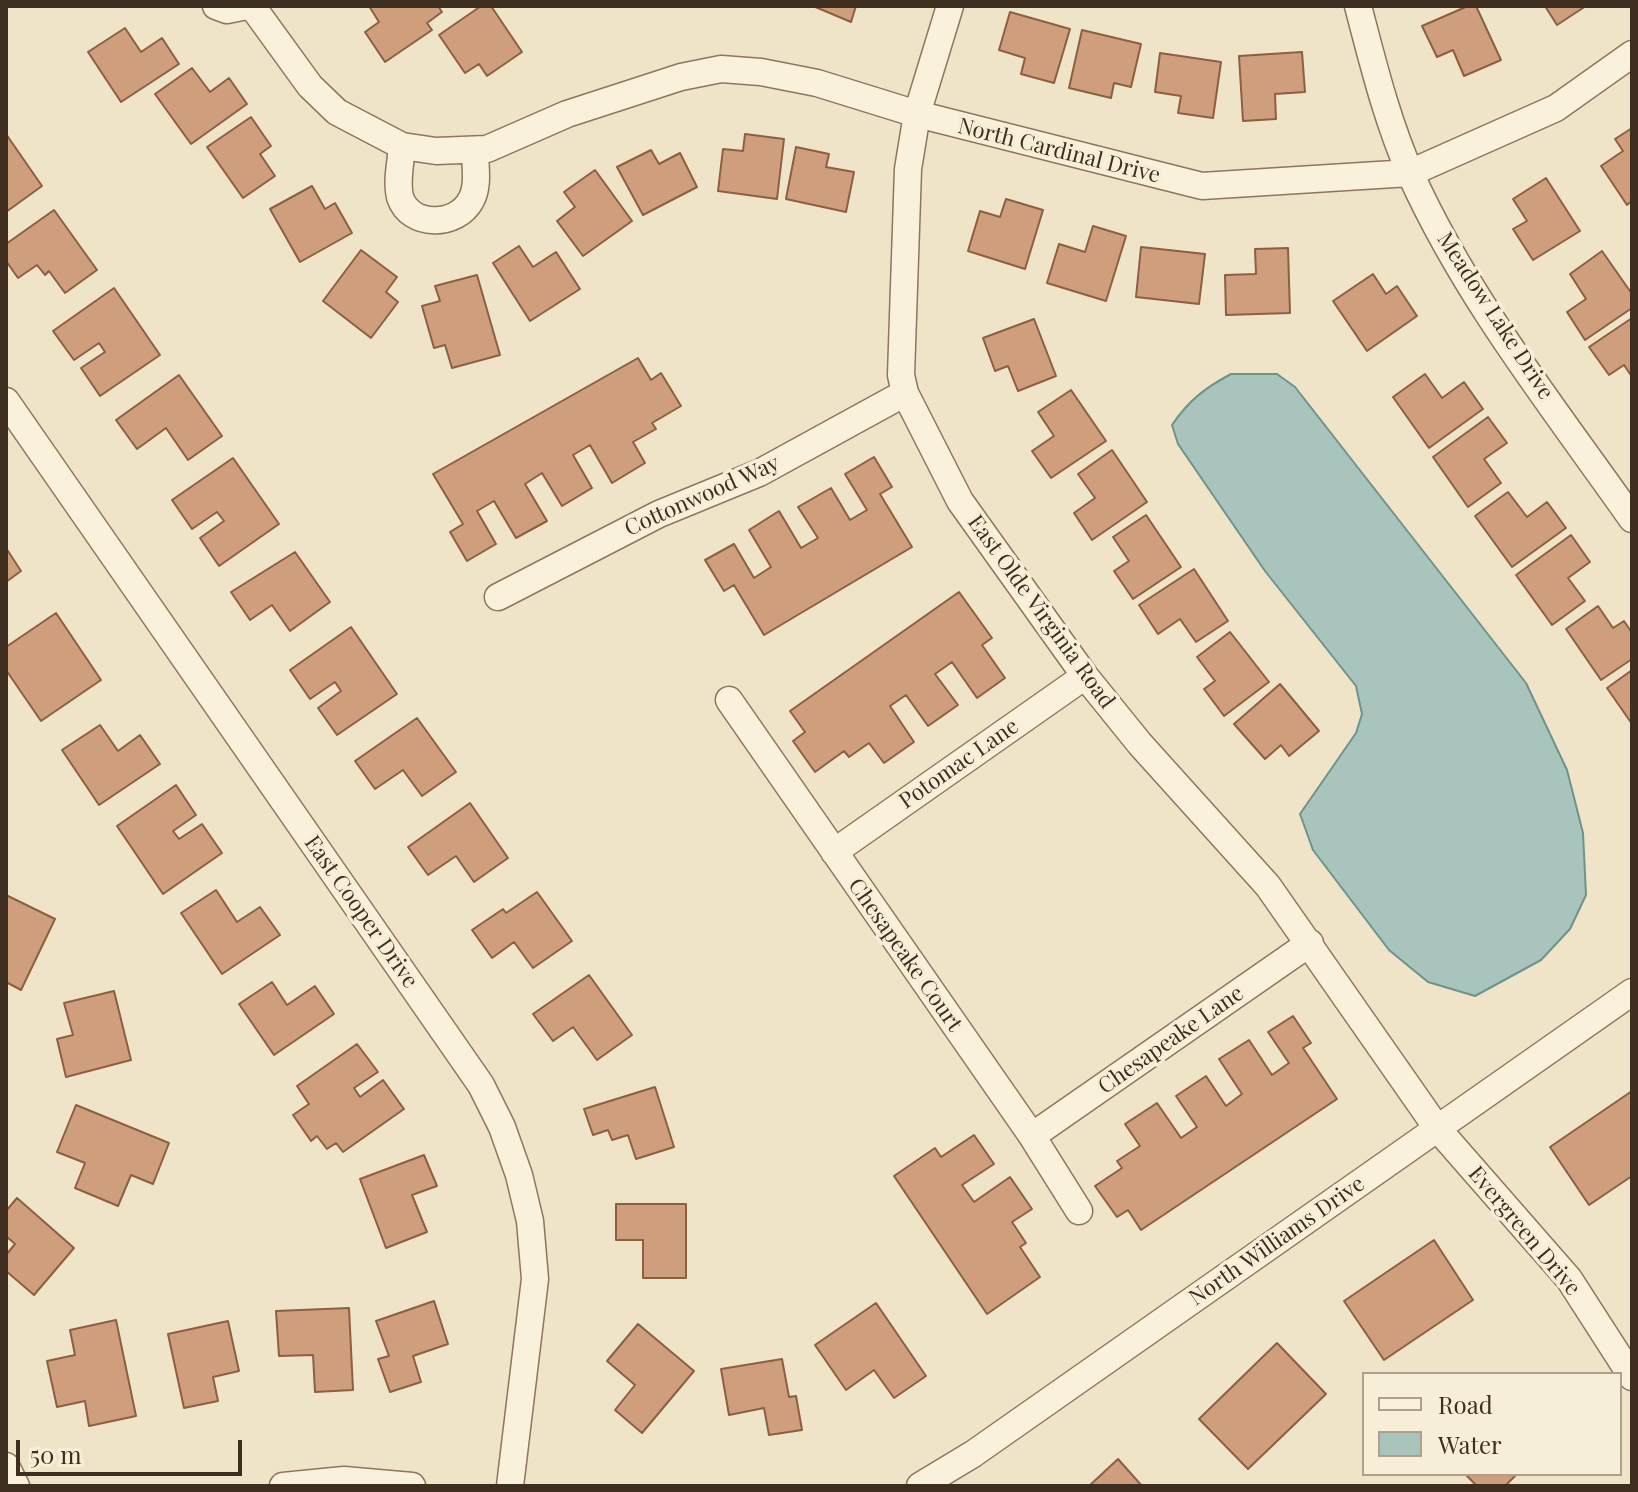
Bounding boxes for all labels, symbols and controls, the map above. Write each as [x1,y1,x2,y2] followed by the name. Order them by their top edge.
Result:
[955,113,1163,189] street label: North Cardinal Drive
[1431,228,1559,404] street label: Meadow Lake Drive
[620,450,784,542] street label: Cottonwood Way
[962,510,1120,714] street label: East Olde Virginia Road
[894,713,1024,815] street label: Potomac Lane
[299,831,423,993] street label: East Cooper Drive
[842,873,968,1037] street label: Chesapeake Court
[1093,980,1249,1100] street label: Chesapeake Lane
[1462,1161,1586,1301] street label: Evergreen Drive
[1184,1171,1370,1311] street label: North Williams Drive
[1362,1372,1622,1476] legend
[1438,1388,1493,1420] text: Road
[20,1424,246,1474] scale bar
[1438,1428,1502,1460] text: Water
[30,1438,82,1470] text: 50 m

